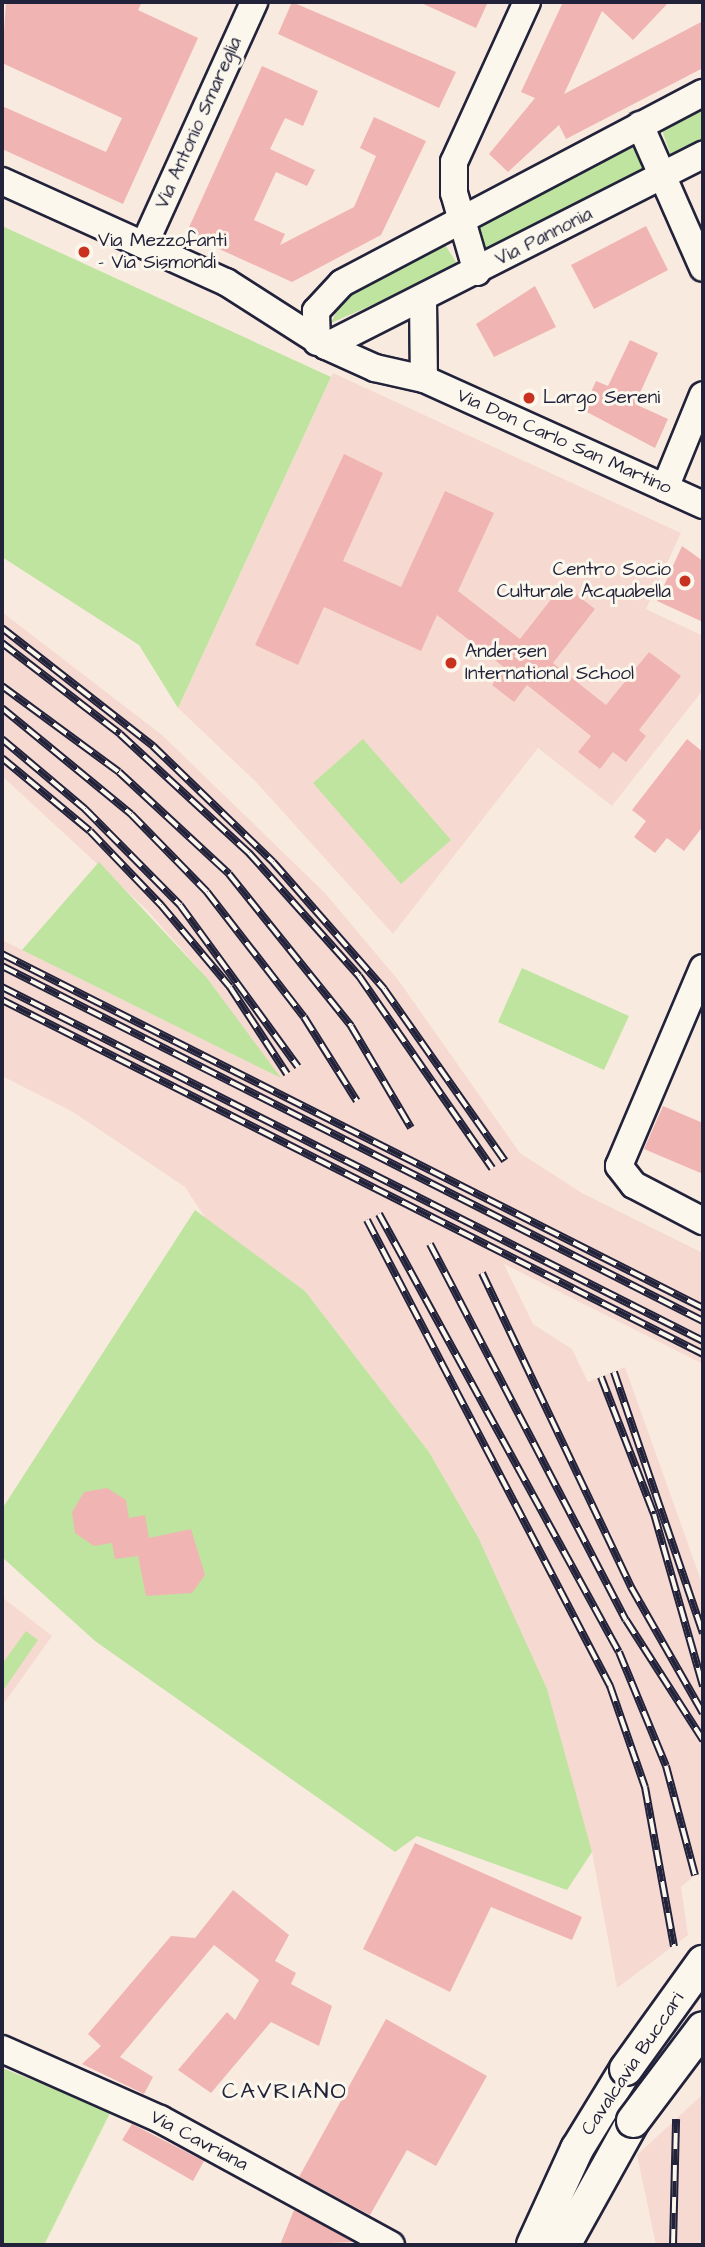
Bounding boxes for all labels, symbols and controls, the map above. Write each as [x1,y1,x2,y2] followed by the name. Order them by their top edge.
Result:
[151,34,247,212] street label: Via Antonio Smareglia
[492,203,596,271] street label: Via Pannonia
[98,230,227,274] place label: Via Mezzofanti - Via Sismondi
[76,244,92,260] marker: Via Mezzofanti - Via Sismondi
[453,384,675,500] street label: Via Don Carlo San Martino
[543,387,660,409] place label: Largo Sereni
[521,390,537,406] marker: Largo Sereni
[497,559,671,603] place label: Centro Socio Culturale Acquabella
[677,573,693,589] marker: Centro Socio Culturale Acquabella
[465,641,634,685] place label: Andersen International School
[443,655,459,671] marker: Andersen International School
[577,1988,689,2140] street label: Cavalcavia Buccari
[223,2077,347,2105] district label: CAVRIANO
[146,2106,252,2176] street label: Via Cavriana

